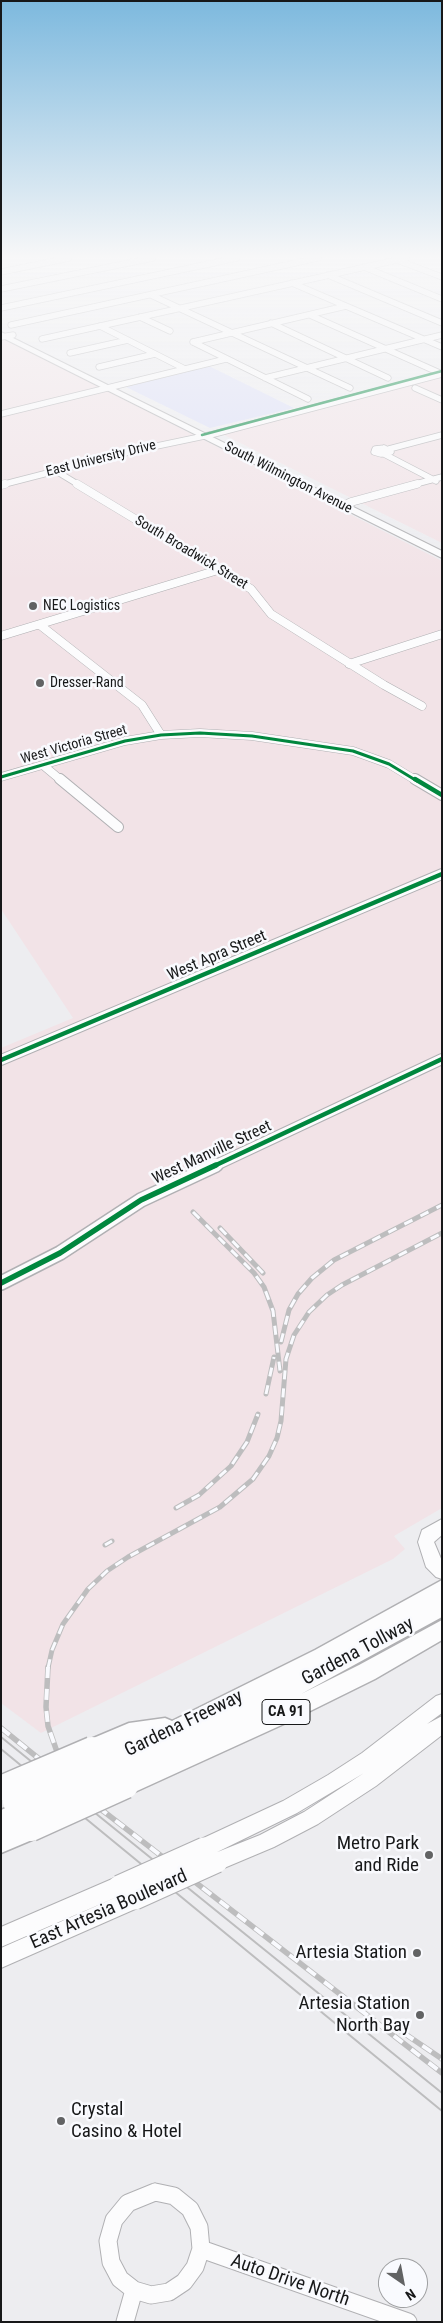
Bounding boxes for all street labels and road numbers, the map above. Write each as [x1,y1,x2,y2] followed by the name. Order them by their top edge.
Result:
[44,437,158,481] street label: East University Drive
[221,439,355,517] street label: South Wilmington Avenue
[132,513,250,593] street label: South Broadwick Street
[19,722,129,768] street label: West Victoria Street
[165,927,269,985] street label: West Apra Street
[149,1117,275,1189] street label: West Manville Street
[298,1613,418,1691] street label: Gardena Tollway
[121,1686,247,1762] street label: Gardena Freeway
[262,1700,310,1724] road number: CA 91
[27,1865,191,1955] street label: East Artesia Boulevard
[228,2250,352,2312] street label: Auto Drive North

